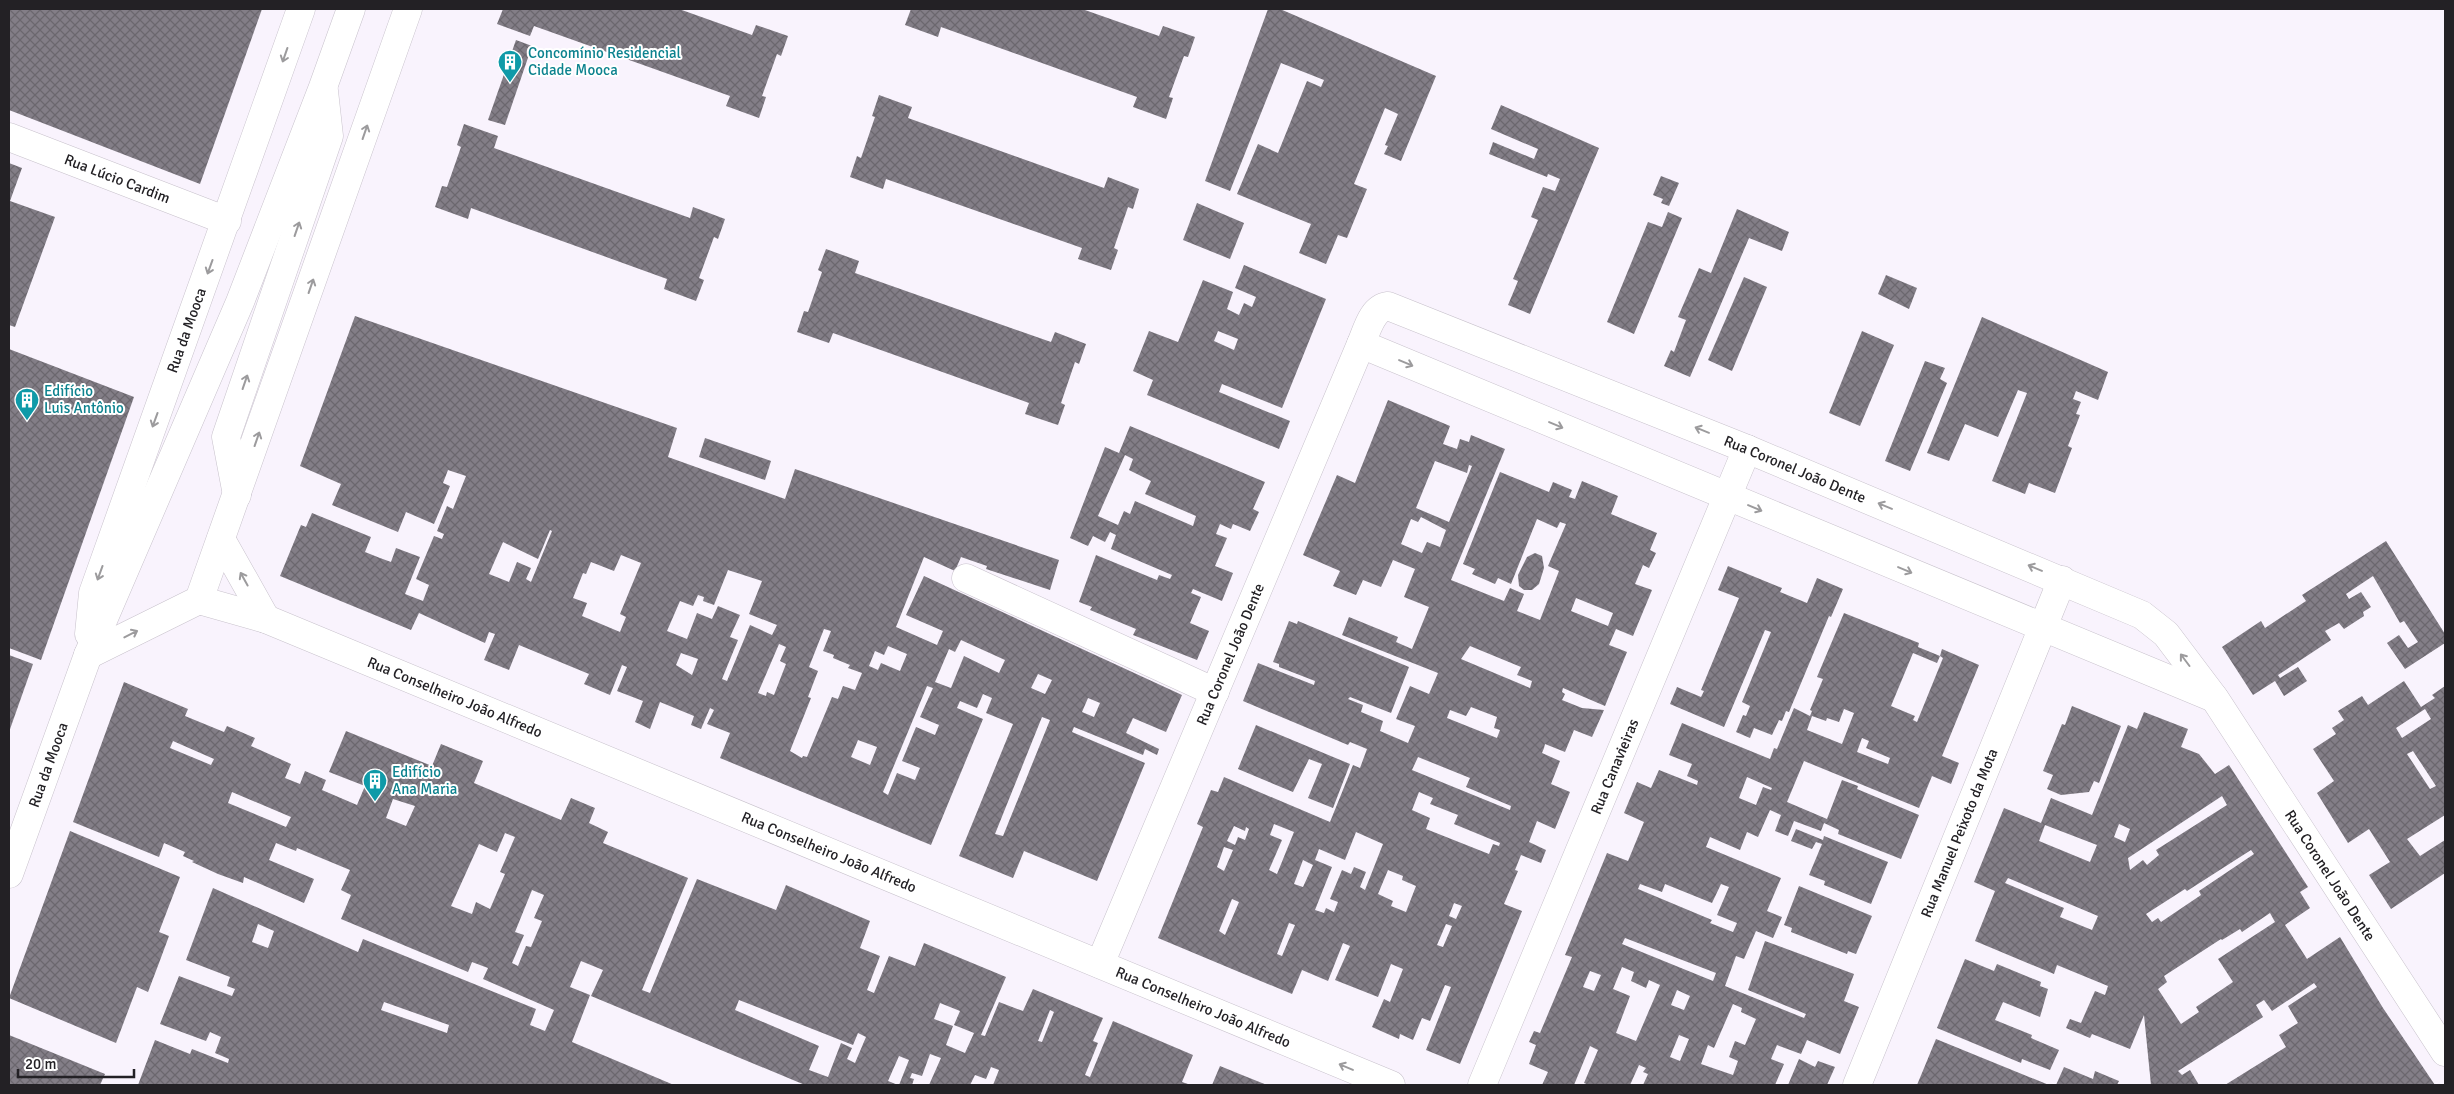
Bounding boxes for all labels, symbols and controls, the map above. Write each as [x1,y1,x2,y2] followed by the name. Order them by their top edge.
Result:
[528,44,681,79] place label: Concomínio Residencial Cidade Mooca
[280,47,289,62] one-way arrow
[497,49,523,83] building icon: Concomínio Residencial Cidade Mooca
[361,125,370,140] one-way arrow
[62,150,173,207] street label: Rua Lúcio Cardim
[293,221,302,237] one-way arrow
[205,259,214,275] one-way arrow
[307,278,316,294] one-way arrow
[163,285,210,375] street label: Rua da Mooca
[1398,359,1413,368] one-way arrow
[241,375,250,391] one-way arrow
[44,382,124,417] place label: Edifício Luis Antônio
[14,387,40,421] building icon: Edifício Luis Antônio
[150,412,159,427] one-way arrow
[1548,421,1563,431] one-way arrow
[1695,425,1710,435] one-way arrow
[253,431,263,447] one-way arrow
[1721,432,1869,507] street label: Rua Coronel João Dente
[1878,500,1893,510] one-way arrow
[1747,504,1762,513] one-way arrow
[2028,563,2043,573] one-way arrow
[95,565,104,580] one-way arrow
[1897,566,1912,575] one-way arrow
[238,572,248,587] one-way arrow
[1193,581,1268,728] street label: Rua Coronel João Dente
[123,629,138,638] one-way arrow
[365,653,545,742] street label: Rua Conselheiro João Alfredo
[2180,654,2191,667] one-way arrow
[1587,716,1643,817] street label: Rua Canavieiras
[25,720,72,810] street label: Rua da Mooca
[1917,746,2002,920] street label: Rua Manuel Peixoto da Mota
[392,763,457,798] place label: Edifício Ana Maria
[362,768,388,802] building icon: Edifício Ana Maria
[2281,807,2379,944] street label: Rua Coronel João Dente
[739,808,919,897] street label: Rua Conselheiro João Alfredo
[1113,963,1294,1052] street label: Rua Conselheiro João Alfredo
[18,1046,134,1078] scale bar
[25,1055,56,1073] text: 20 m
[1339,1061,1354,1071] one-way arrow

